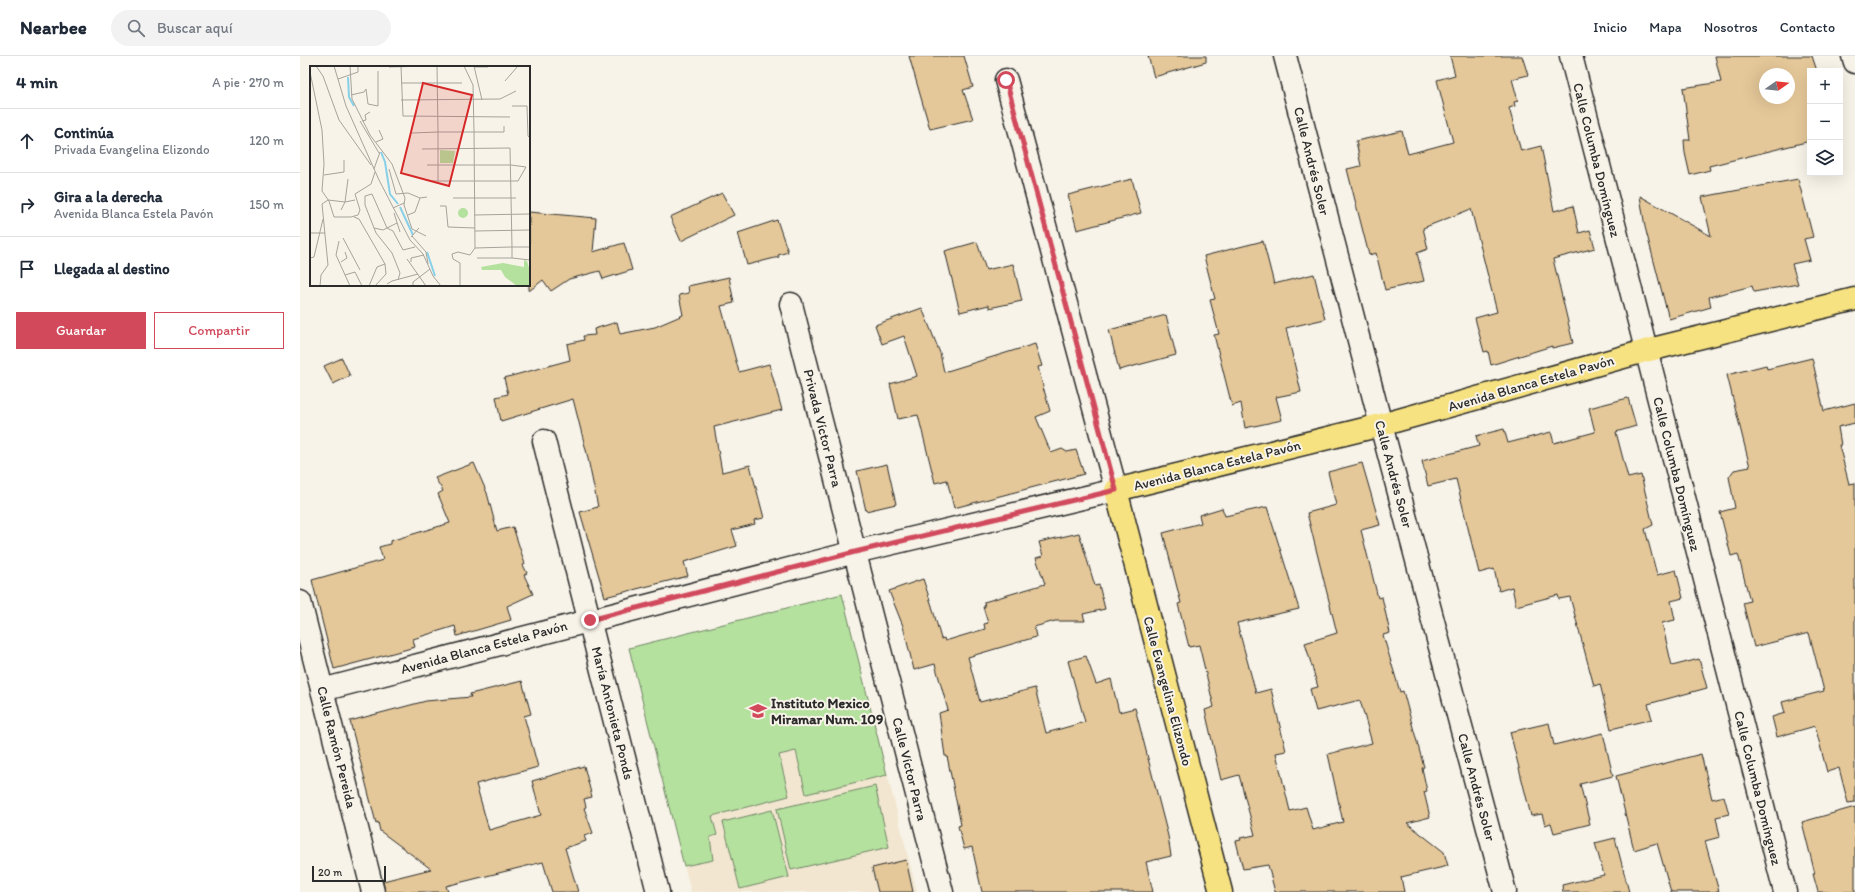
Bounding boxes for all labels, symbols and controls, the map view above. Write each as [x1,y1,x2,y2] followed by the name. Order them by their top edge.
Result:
[111,10,391,46] search box
[20,16,87,39] text: Nearbee
[125,17,147,39] icon: search
[157,19,233,37] text: Buscar aquí
[1593,19,1627,36] text: Inicio
[1649,19,1682,36] text: Mapa
[1704,19,1758,36] text: Nosotros
[1780,19,1835,36] text: Contacto
[310,66,530,286] inset map
[1759,68,1795,104] north arrow
[1807,68,1843,176] map controls
[1807,68,1843,104] button: +
[997,71,1015,89] route start
[16,72,58,92] text: 4 min
[212,75,284,90] text: A pie · 270 m
[1569,81,1624,240] street label: Calle Columba Domínguez
[1807,104,1843,140] button: −
[1290,105,1333,218] street label: Calle Andrés Soler
[54,124,114,142] text: Continúa
[16,130,38,152] icon: ahead
[249,133,284,148] text: 120 m
[1807,140,1843,176] button: layers
[54,142,210,157] text: Privada Evangelina Elizondo
[54,188,163,206] text: Gira a la derecha
[16,194,38,216] icon: right
[249,197,284,212] text: 150 m
[54,206,213,221] text: Avenida Blanca Estela Pavón
[16,258,38,280] icon: arrive
[54,260,170,278] text: Llegada al destino
[16,312,146,349] button: Guardar
[154,312,284,349] button: Compartir
[1446,351,1617,415] street label: Avenida Blanca Estela Pavón
[800,367,846,490] street label: Privada Víctor Parra
[1649,395,1704,554] street label: Calle Columba Domínguez
[1371,418,1416,531] street label: Calle Andrés Soler
[1132,436,1303,495] street label: Avenida Blanca Estela Pavón
[581,611,599,629] route end
[1139,614,1196,768] street label: Calle Evangelina Elizondo
[399,617,570,678] street label: Avenida Blanca Estela Pavón
[588,645,637,782] street label: María Antonieta Ponds
[313,684,360,811] street label: Calle Ramón Pereida
[771,695,883,728] place label: Instituto Mexico Miramar Num. 109
[748,701,768,721] school or university icon: Instituto Mexico Miramar Num. 109
[1730,709,1785,868] street label: Calle Columba Domínguez
[888,716,931,823] street label: Calle Víctor Parra
[1454,731,1499,844] street label: Calle Andrés Soler
[312,864,386,883] scale bar
[318,866,342,879] text: 20 m

